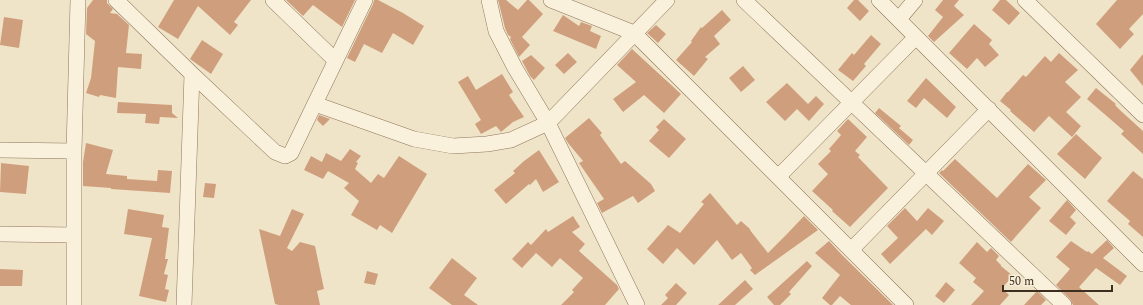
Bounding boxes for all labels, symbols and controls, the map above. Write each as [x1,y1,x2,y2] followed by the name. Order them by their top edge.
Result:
[1003,267,1112,293] scale bar
[1009,272,1034,291] text: 50 m

